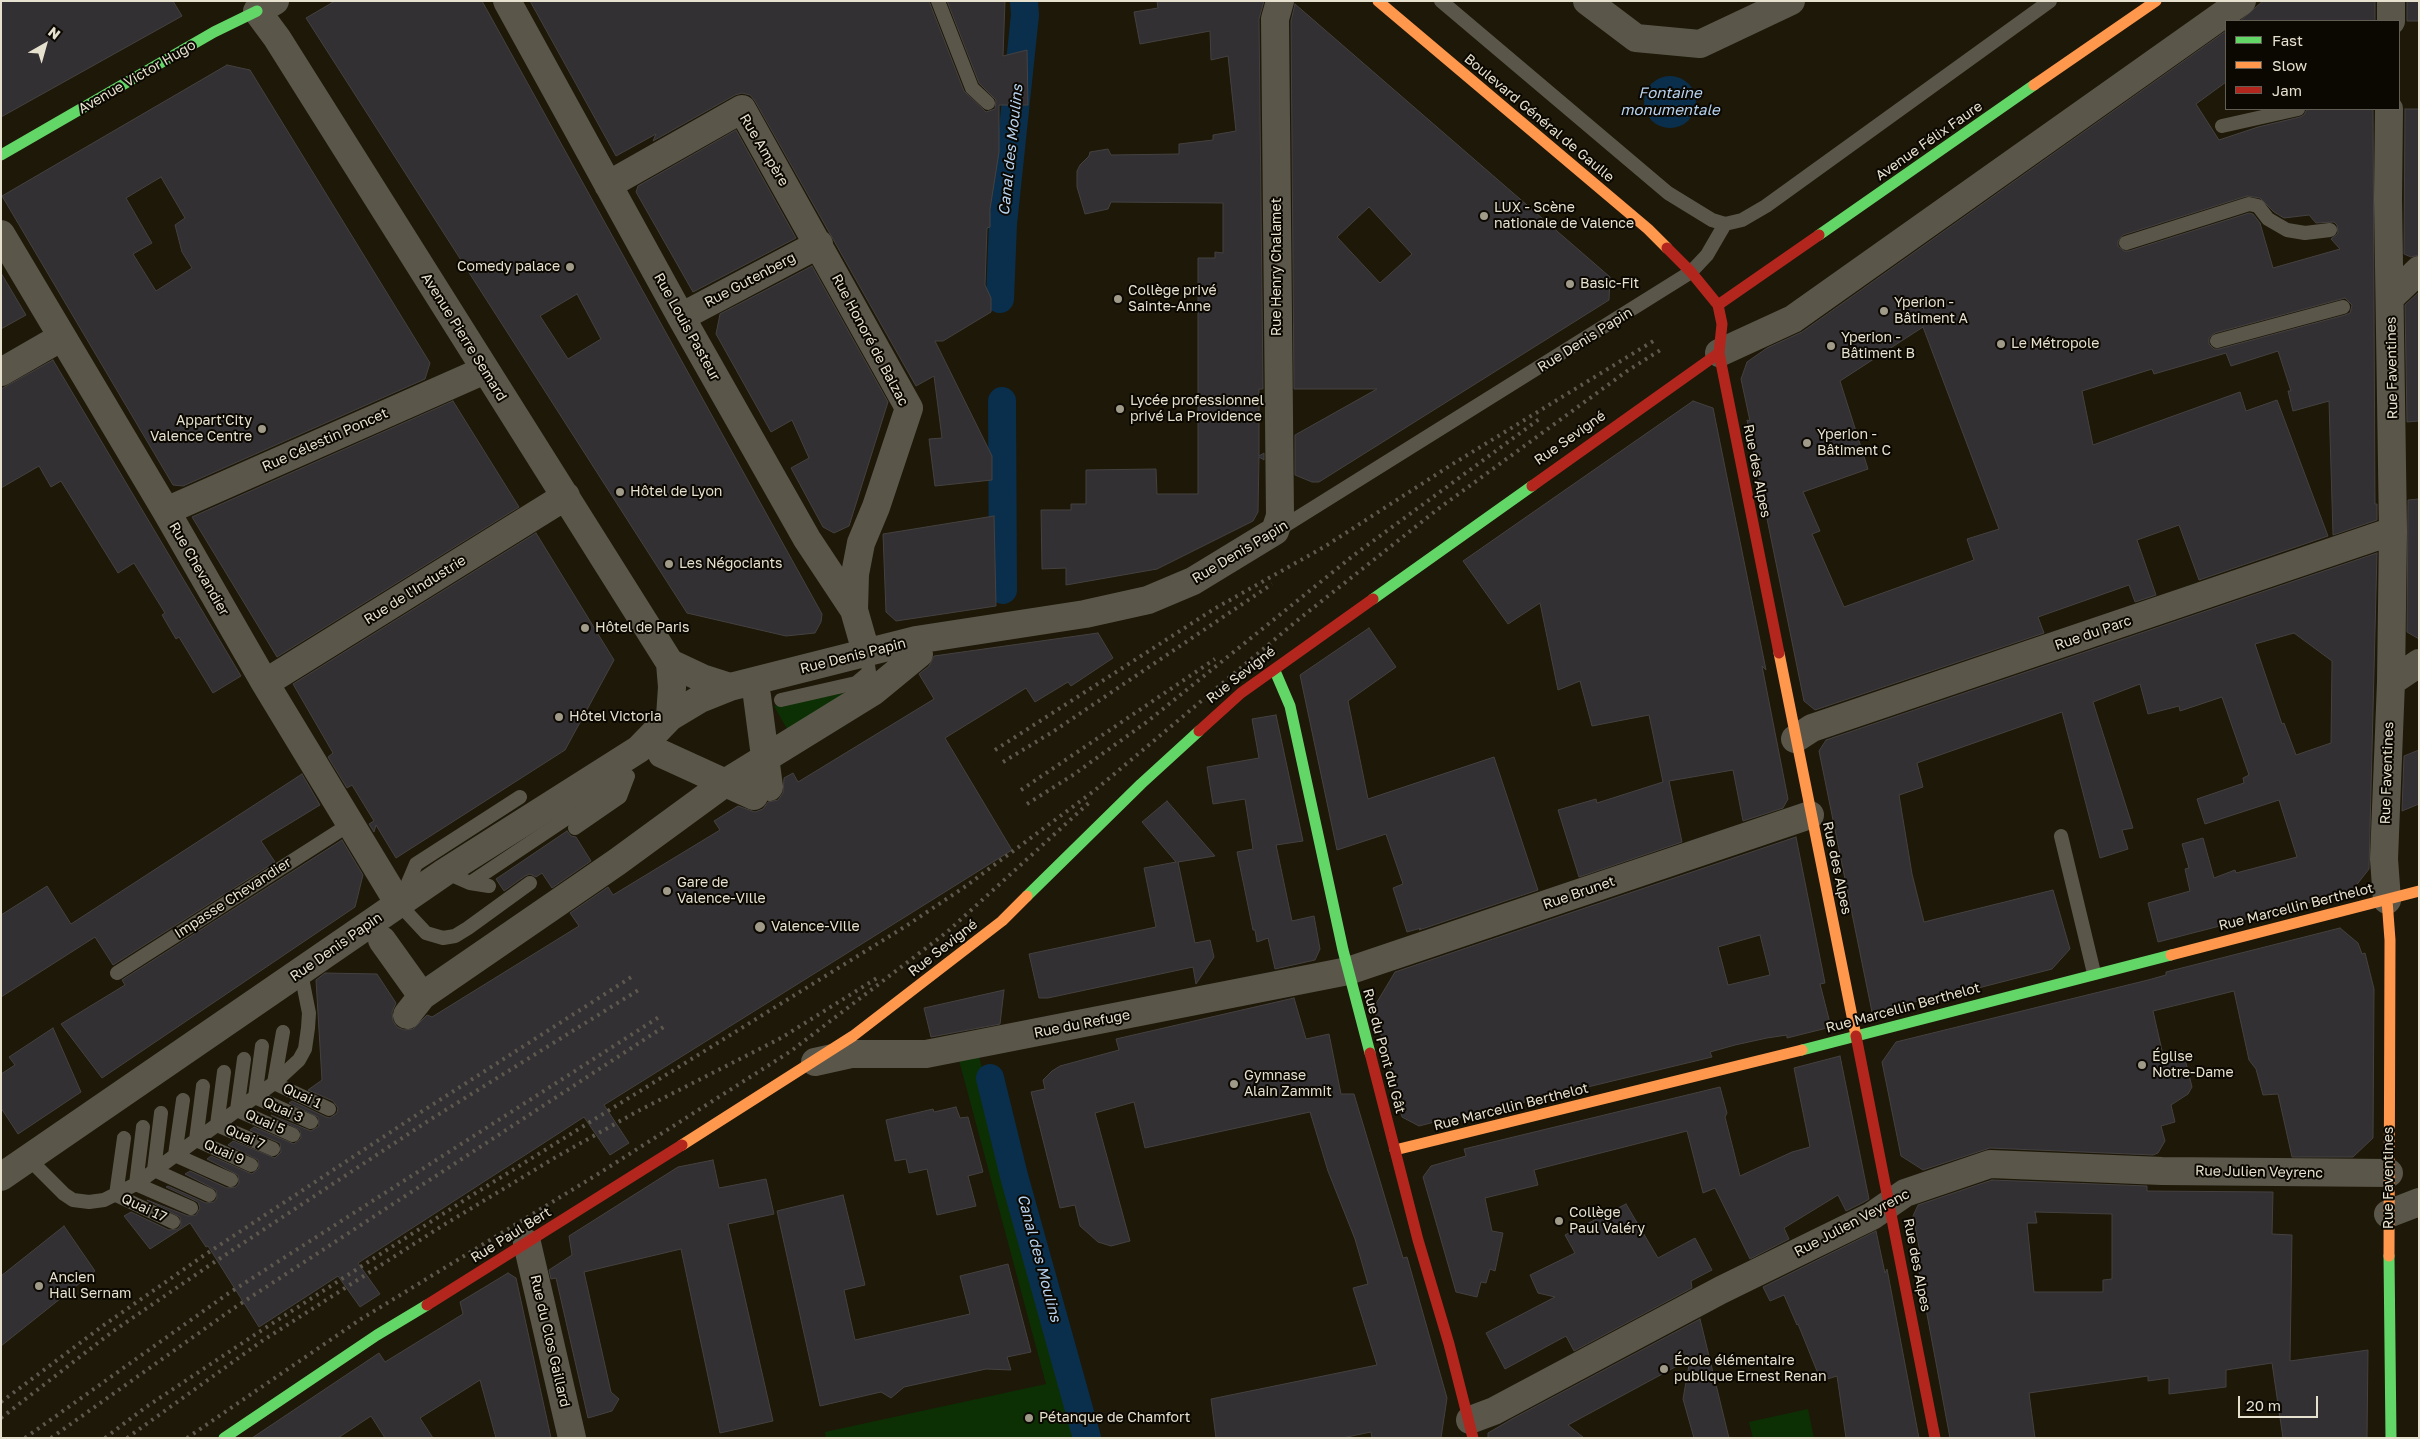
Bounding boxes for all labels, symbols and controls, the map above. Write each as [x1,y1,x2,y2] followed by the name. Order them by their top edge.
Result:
[20,20,70,70] north arrow
[2225,20,2400,110] legend
[45,23,64,43] text: N
[2272,31,2303,49] text: Fast
[75,37,199,117] street label: Avenue Victor Hugo
[1461,50,1617,186] street label: Boulevard Général de Gaulle
[2272,56,2307,74] text: Slow
[2272,81,2302,99] text: Jam
[995,84,1027,216] water label: Canal des Moulins
[1620,84,1720,119] water label: Fontaine monumentale
[1872,98,1986,184] street label: Avenue Félix Faure
[736,111,792,189] street label: Rue Ampère
[1269,198,1285,336] street label: Rue Henry Chalamet
[1494,200,1634,232] place label: LUX - Scène nationale de Valence
[1478,210,1490,222] marker: LUX - Scène nationale de Valence
[702,249,798,311] street label: Rue Gutenberg
[457,259,560,275] place label: Comedy palace
[564,261,576,273] marker: Comedy palace
[418,270,510,404] street label: Avenue Pierre Semard
[650,270,724,384] street label: Rue Louis Pasteur
[828,271,912,409] street label: Rue Honoré de Balzac
[1580,276,1639,292] place label: Basic-Fit
[1564,278,1576,290] marker: Basic-Fit
[1128,283,1217,316] place label: Collège privé Sainte-Anne
[1112,293,1124,305] marker: Collège privé Sainte-Anne
[1894,295,1968,328] place label: Yperion - Bâtiment A
[1535,304,1635,376] street label: Rue Denis Papin
[1878,305,1890,317] marker: Yperion - Bâtiment A
[2383,317,2401,419] street label: Rue Faventines
[1841,330,1915,362] place label: Yperion - Bâtiment B
[2011,336,2099,352] place label: Le Métropole
[1995,338,2007,350] marker: Le Métropole
[1825,340,1837,352] marker: Yperion - Bâtiment B
[1130,393,1264,426] place label: Lycée professionnel privé La Providence
[1114,403,1126,415] marker: Lycée professionnel privé La Providence
[260,405,390,475] street label: Rue Célestin Poncet
[1531,407,1609,469] street label: Rue Sevigné
[150,413,252,446] place label: Appart'City Valence Centre
[256,423,268,435] marker: Appart'City Valence Centre
[1740,423,1774,519] street label: Rue des Alpes
[1817,427,1891,460] place label: Yperion - Bâtiment C
[1801,437,1813,449] marker: Yperion - Bâtiment C
[630,484,722,500] place label: Hôtel de Lyon
[614,486,626,498] marker: Hôtel de Lyon
[1189,517,1291,587] street label: Rue Denis Papin
[165,519,233,619] street label: Rue Chevandier
[361,552,469,628] street label: Rue de l'Industrie
[679,556,782,572] place label: Les Négociants
[663,558,675,570] marker: Les Négociants
[2053,612,2133,654] street label: Rue du Parc
[595,620,690,636] place label: Hôtel de Paris
[579,622,591,634] marker: Hôtel de Paris
[798,635,908,677] street label: Rue Denis Papin
[1203,643,1279,707] street label: Rue Sevigné
[569,709,662,725] place label: Hôtel Victoria
[553,711,565,723] marker: Hôtel Victoria
[2377,721,2397,825] street label: Rue Faventines
[1819,820,1855,916] street label: Rue des Alpes
[172,854,294,942] street label: Impasse Chevandier
[1541,873,1617,913] street label: Rue Brunet
[677,875,766,908] place label: Gare de Valence-Ville
[2217,880,2375,934] street label: Rue Marcellin Berthelot
[661,885,673,897] marker: Gare de Valence-Ville
[287,909,385,985] street label: Rue Denis Papin
[905,916,981,980] street label: Rue Sevigné
[771,919,860,935] place label: Valence-Ville
[753,920,767,934] marker: Valence-Ville
[1824,979,1982,1037] street label: Rue Marcellin Berthelot
[1359,987,1409,1115] street label: Rue du Pont du Gât
[1033,1006,1131,1042] street label: Rue du Refuge
[2152,1049,2234,1082] place label: Église Notre-Dame
[2136,1059,2148,1071] marker: Église Notre-Dame
[1244,1068,1332,1100] place label: Gymnase Alain Zammit
[1228,1078,1240,1090] marker: Gymnase Alain Zammit
[280,1080,324,1112] street label: Quai 1
[1432,1080,1590,1134] street label: Rue Marcellin Berthelot
[260,1094,306,1126] street label: Quai 3
[242,1106,288,1138] street label: Quai 5
[223,1121,267,1153] street label: Quai 7
[2381,1127,2397,1229] street label: Rue Faventines
[201,1136,247,1168] street label: Quai 9
[2195,1162,2323,1182] street label: Rue Julien Veyrenc
[1792,1186,1912,1260] street label: Rue Julien Veyrenc
[119,1190,169,1226] street label: Quai 17
[1013,1192,1065,1324] water label: Canal des Moulins
[468,1204,554,1266] street label: Rue Paul Bert
[1569,1205,1645,1238] place label: Collège Paul Valéry
[1553,1215,1565,1227] marker: Collège Paul Valéry
[1900,1217,1934,1313] street label: Rue des Alpes
[49,1270,131,1302] place label: Ancien Hall Sernam
[527,1273,573,1409] street label: Rue du Clos Gaillard
[33,1280,45,1292] marker: Ancien Hall Sernam
[1674,1353,1827,1385] place label: École élémentaire publique Ernest Renan
[1658,1363,1670,1375] marker: École élémentaire publique Ernest Renan
[2240,1386,2320,1418] scale bar
[2246,1396,2281,1414] text: 20 m
[1039,1410,1190,1426] place label: Pétanque de Chamfort
[1023,1412,1035,1424] marker: Pétanque de Chamfort

